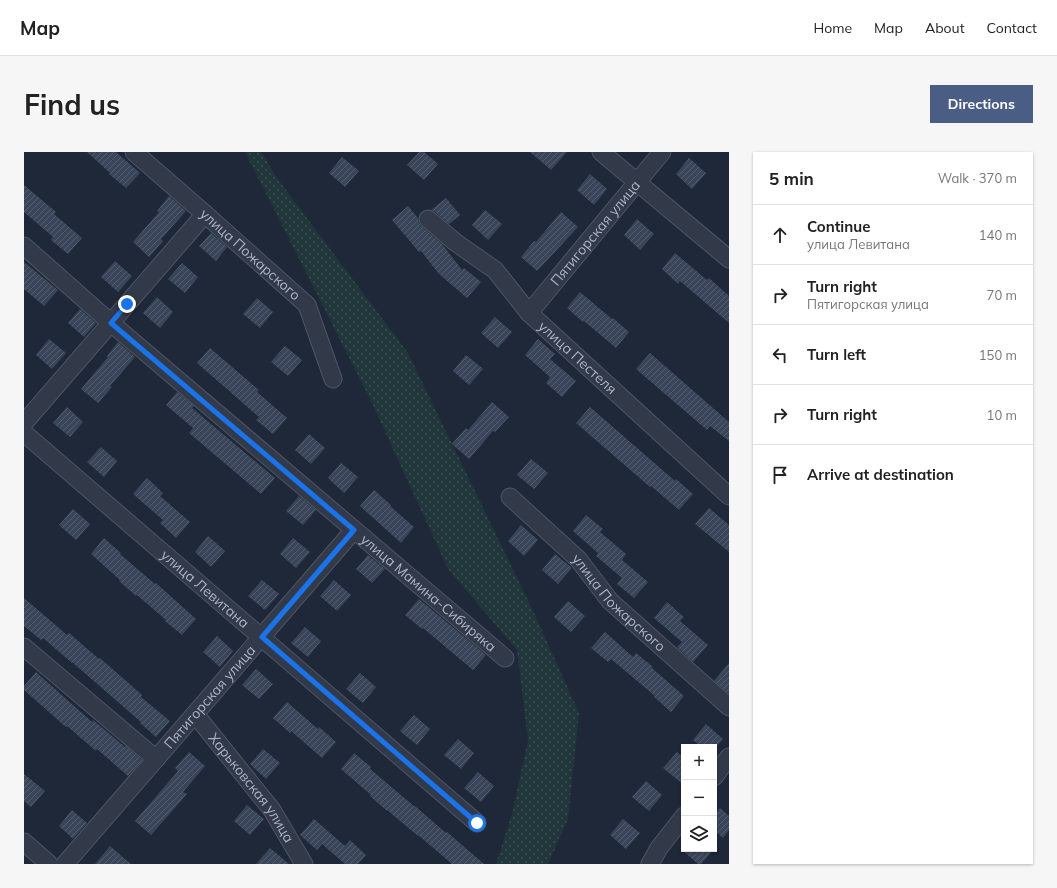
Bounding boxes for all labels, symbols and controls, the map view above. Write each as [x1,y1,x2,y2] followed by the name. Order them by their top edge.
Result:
[20,16,60,40] text: Map
[813,19,852,37] text: Home
[874,19,903,37] text: Map
[925,19,965,37] text: About
[987,19,1037,37] text: Contact
[930,85,1033,123] button: Directions
[24,87,120,122] text: Find us
[769,168,814,189] text: 5 min
[938,170,1017,186] text: Walk · 370 m
[546,176,644,289] street label: Пятигорская улица
[196,205,304,304] street label: улица Пожарского
[807,217,870,236] text: Continue
[769,224,791,246] icon: ahead
[979,227,1017,243] text: 140 m
[807,236,910,252] text: улица Левитана
[807,277,877,296] text: Turn right
[769,284,791,306] icon: right
[987,287,1017,303] text: 70 m
[118,295,136,313] route end
[807,296,929,312] text: Пятигорская улица
[535,317,621,398] street label: улица Пестеля
[769,344,791,366] icon: left
[807,345,866,364] text: Turn left
[979,347,1017,363] text: 150 m
[769,404,791,426] icon: right
[807,405,877,424] text: Turn right
[987,407,1017,423] text: 10 m
[769,464,791,486] icon: arrive
[807,465,954,484] text: Arrive at destination
[357,530,500,656] street label: улица Мамина-Сибиряка
[157,546,253,632] street label: улица Левитана
[569,549,669,655] street label: улица Пожарского
[160,641,259,752] street label: Пятигорская улица
[205,729,298,846] street label: Харьковская улица
[681,744,717,852] map controls
[681,744,717,780] button: +
[681,780,717,816] button: −
[468,814,486,832] route start
[681,816,717,852] button: layers

